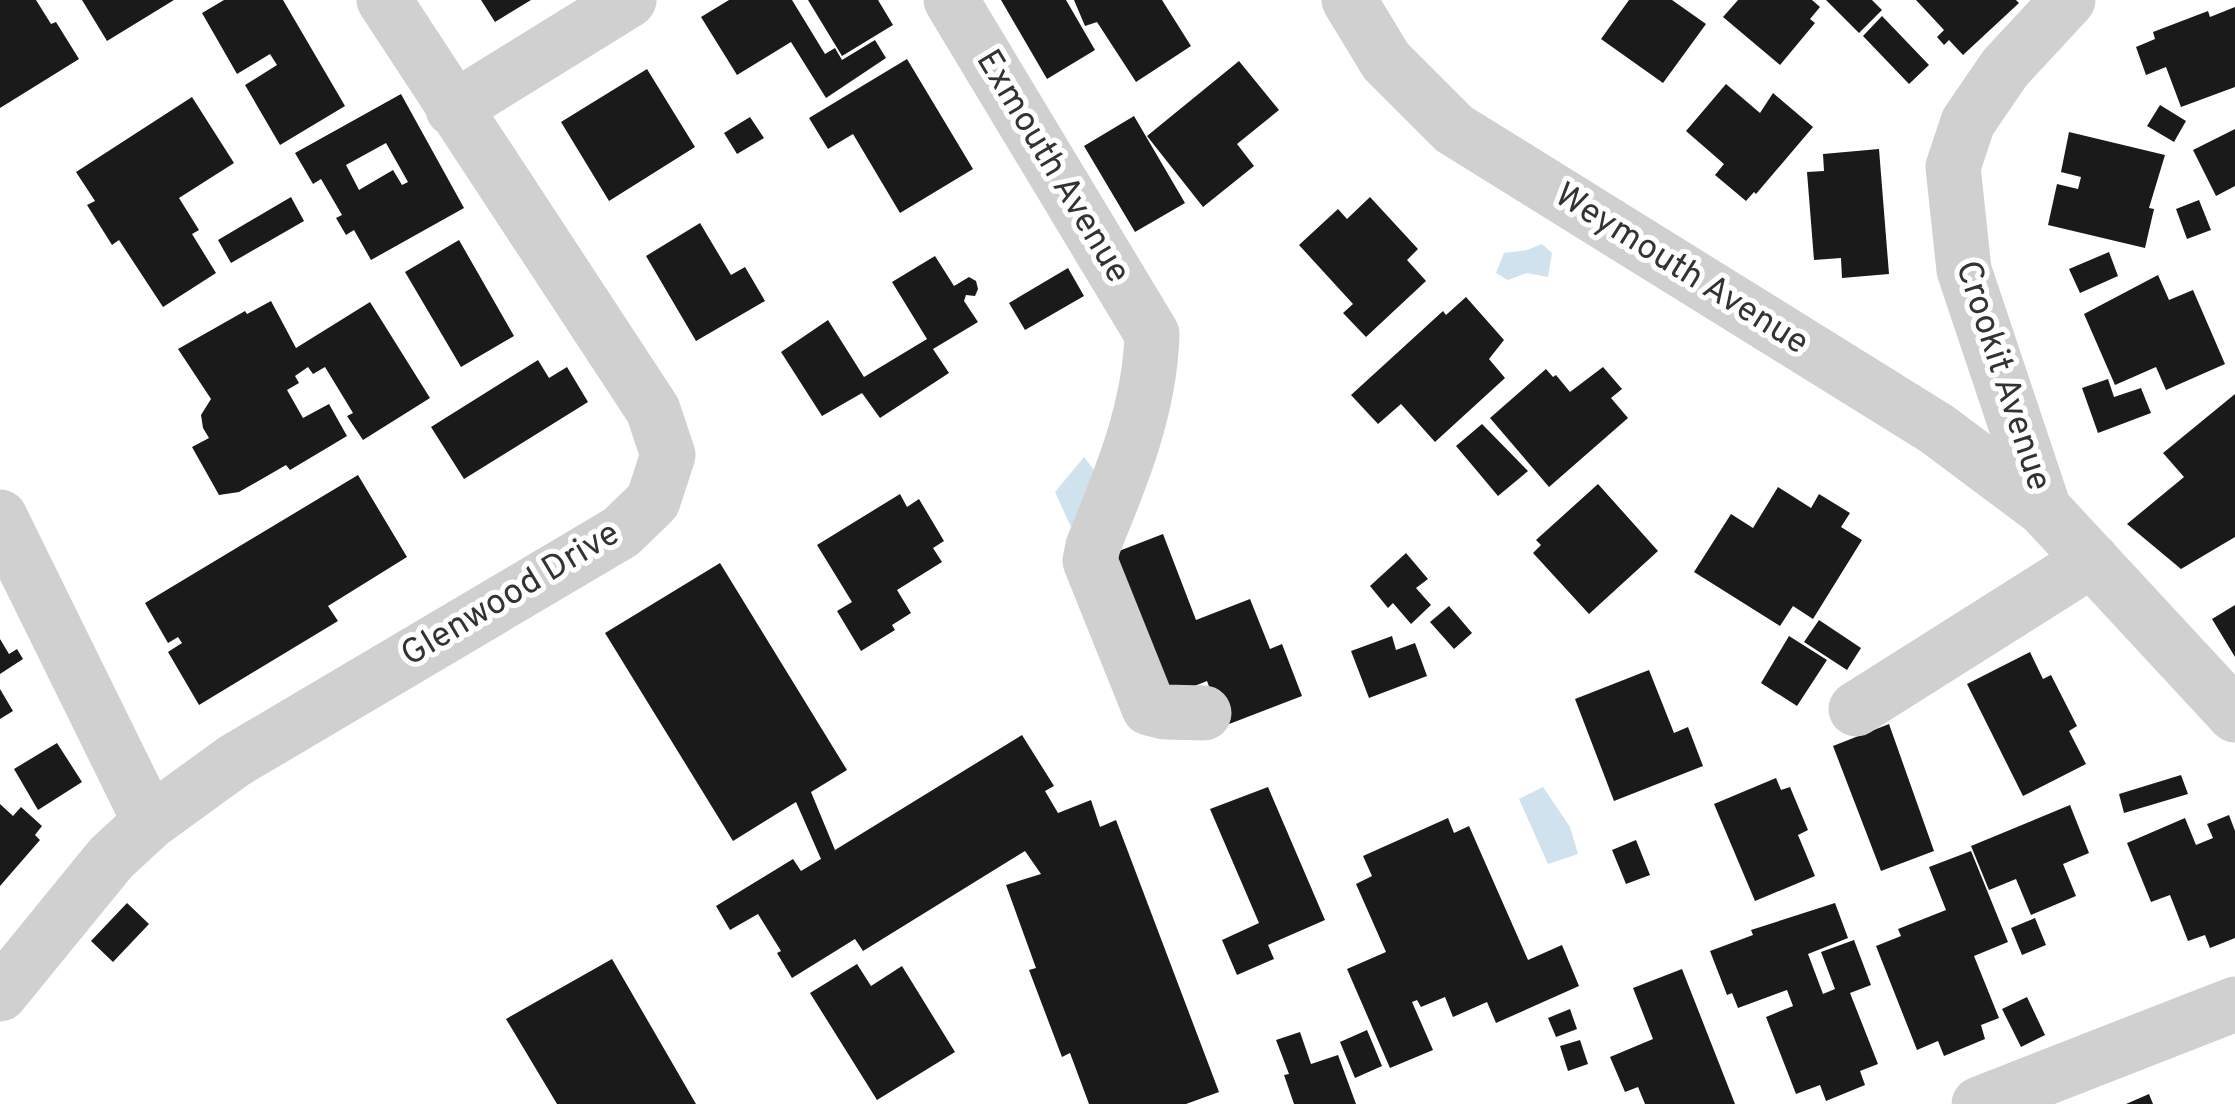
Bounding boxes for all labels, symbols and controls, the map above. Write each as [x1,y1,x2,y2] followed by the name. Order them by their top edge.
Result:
[965,42,1139,292] street label: Exmouth Avenue
[1546,174,1816,366] street label: Weymouth Avenue
[1944,255,2060,497] street label: Crookit Avenue
[394,512,628,678] street label: Glenwood Drive

